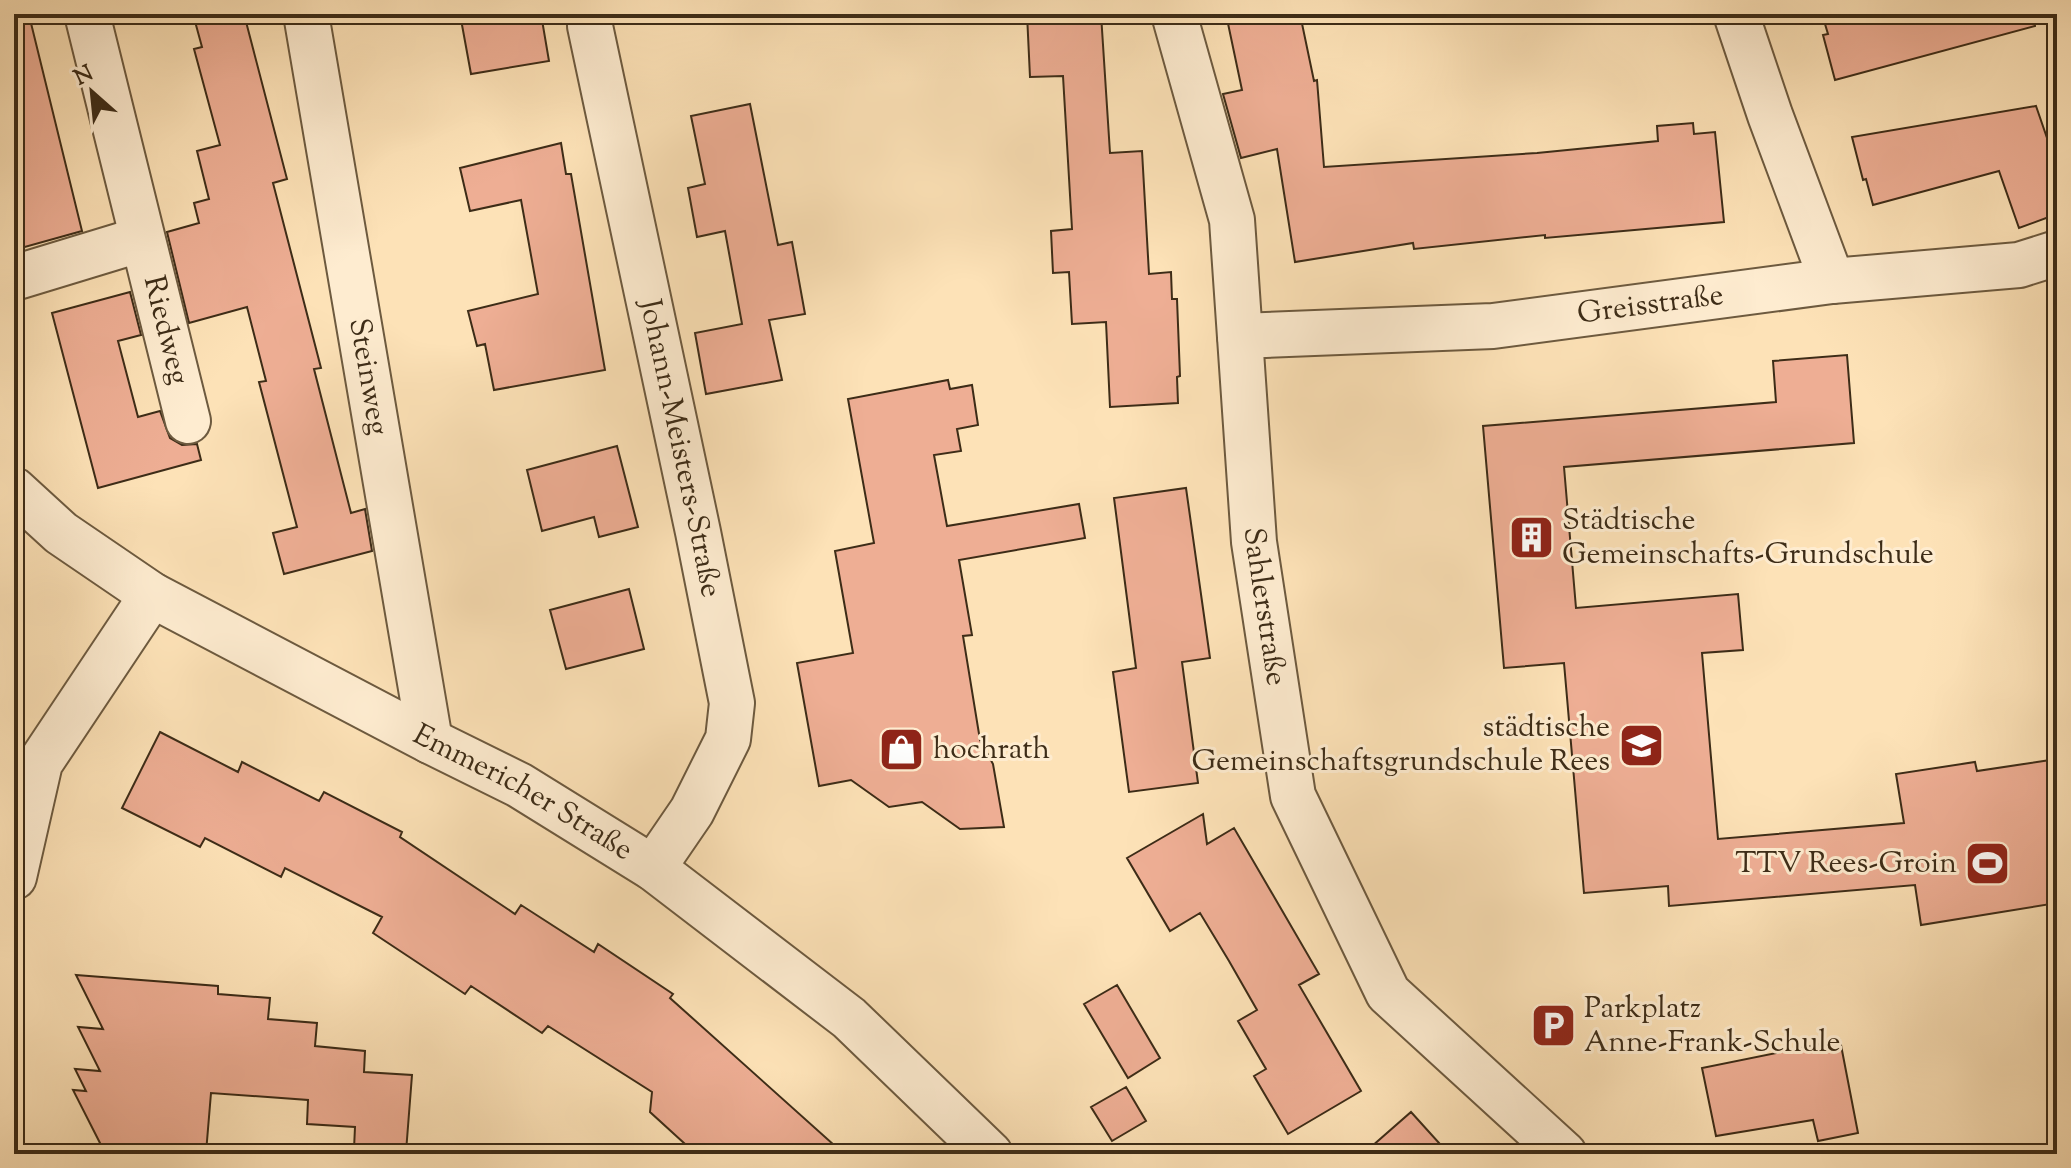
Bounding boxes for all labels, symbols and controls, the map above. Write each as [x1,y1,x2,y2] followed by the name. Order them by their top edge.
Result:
[52,52,132,132] north arrow
[69,58,100,95] text: N
[131,271,200,389] street label: Riedweg
[1575,274,1726,336] street label: Greisstraße
[627,294,732,601] street label: Johann-Meisters-Straße
[337,315,399,438] street label: Steinweg
[1562,500,1934,577] place label: Städtische Gemeinschafts-Grundschule
[1507,514,1555,562] building icon: Städtische Gemeinschafts-Grundschule
[1232,526,1297,689] street label: Sahlerstraße
[1192,707,1610,784] place label: städtische Gemeinschaftsgrundschule Rees
[405,714,641,872] street label: Emmericher Straße
[1617,721,1665,769] school or university icon: städtische Gemeinschaftsgrundschule Rees
[878,726,926,774] shop icon: hochrath
[933,729,1050,772] place label: hochrath
[1964,840,2012,888] sports icon: TTV Rees-Groin
[1735,843,1957,886] place label: TTV Rees-Groin
[1584,988,1841,1065] place label: Parkplatz Anne-Frank-Schule
[1529,1002,1577,1050] parking icon: Parkplatz Anne-Frank-Schule

